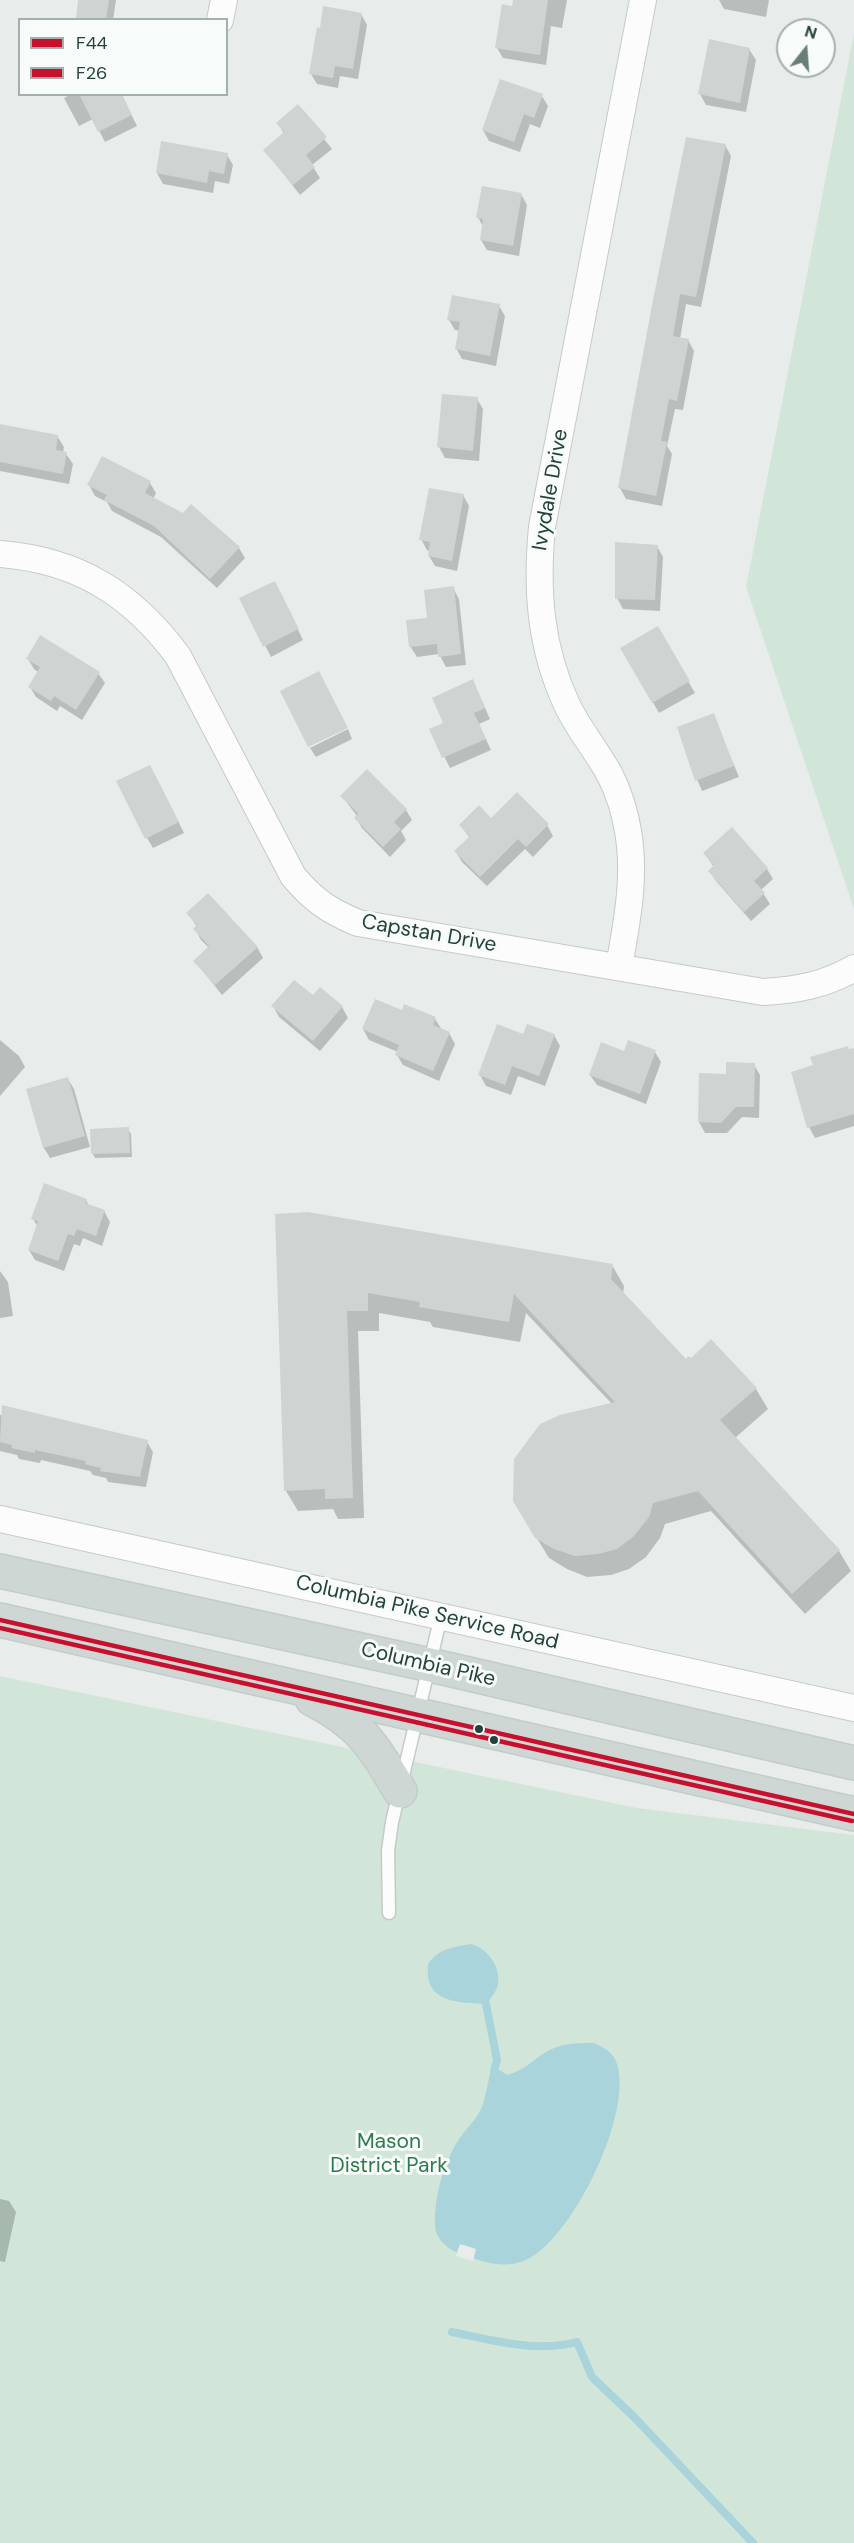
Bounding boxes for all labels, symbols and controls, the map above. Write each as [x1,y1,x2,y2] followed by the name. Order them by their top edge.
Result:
[18,18,228,96] legend
[776,18,836,78] north arrow
[802,20,819,44] text: N
[76,31,107,55] text: F44
[76,61,107,85] text: F26
[528,427,574,553] street label: Ivydale Drive
[359,910,499,958] street label: Capstan Drive
[293,1570,561,1656] street label: Columbia Pike Service Road
[358,1637,498,1693] street label: Columbia Pike
[473,1723,485,1735] unlabelled marker
[488,1734,500,1746] unlabelled marker
[330,2129,448,2179] park label: Mason District Park

